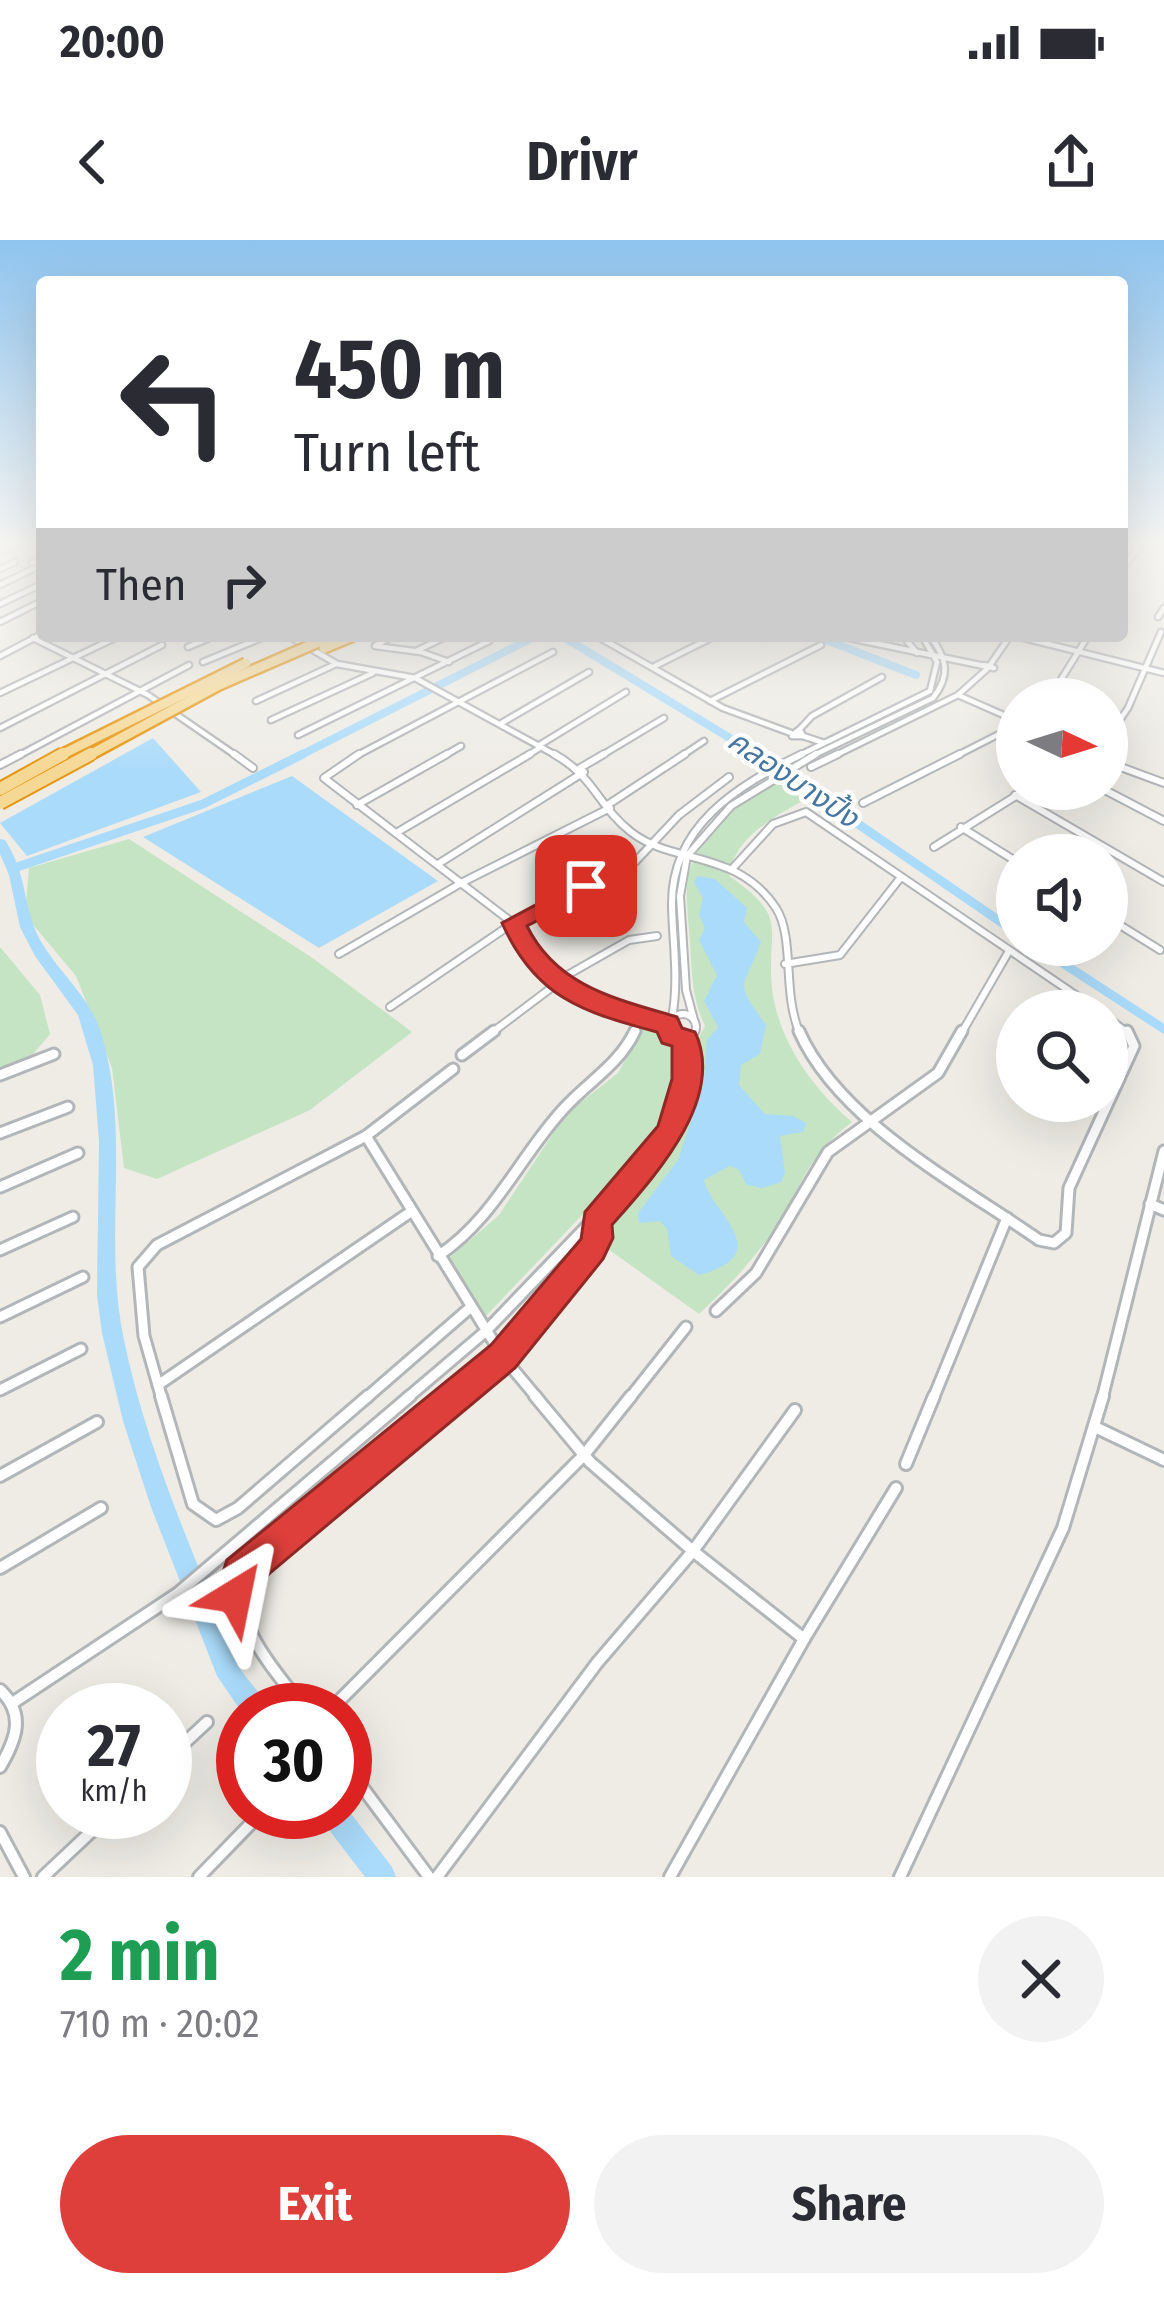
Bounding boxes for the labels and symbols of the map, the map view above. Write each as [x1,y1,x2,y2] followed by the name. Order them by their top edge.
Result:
[996,678,1128,810] north arrow
[721,721,867,837] water label: คลองบางปิ้ง
[535,835,637,937] pin
[172,1533,298,1659] position arrow
[216,1683,372,1839] speed limit sign: 30

